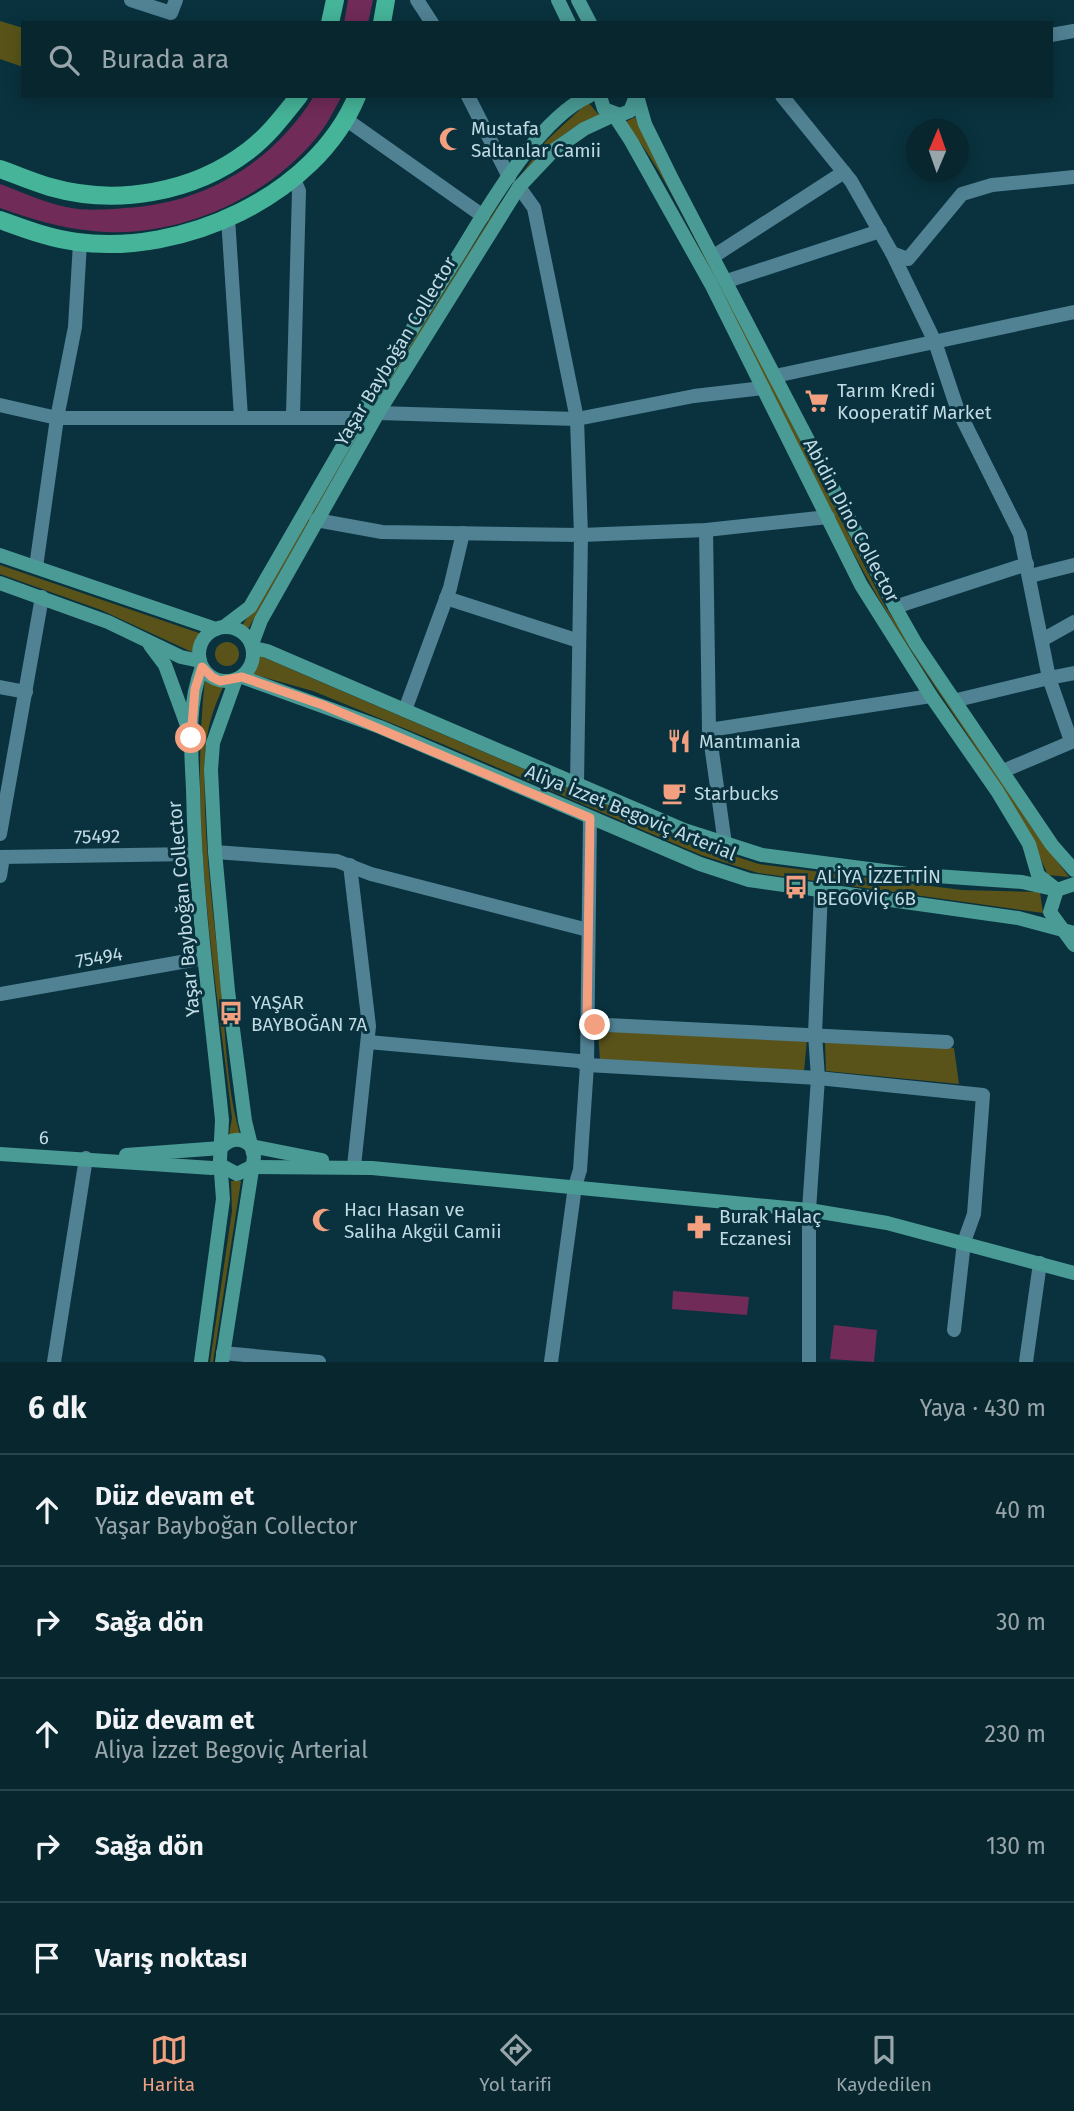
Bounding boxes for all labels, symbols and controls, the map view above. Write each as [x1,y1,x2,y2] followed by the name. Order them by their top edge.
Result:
[21,21,1053,98] search box
[45,41,83,79] icon: search
[101,44,229,75] text: Burada ara
[471,117,601,162] place label: Mustafa Saltanlar Camii
[906,119,969,182] north arrow
[437,125,465,153] mosque icon: Mustafa Saltanlar Camii
[330,252,461,450] street label: Yaşar Bayboğan Collector
[837,379,992,424] place label: Tarım Kredi Kooperatif Market
[803,387,831,415] supermarket icon: Tarım Kredi Kooperatif Market
[799,434,905,607] street label: Abidin Dino Collector
[175,722,206,753] route start
[665,727,693,755] restaurant icon: Mantımania
[699,730,801,753] place label: Mantımania
[522,760,740,866] street label: Aliya İzzet Begoviç Arterial
[660,779,688,807] cafe icon: Starbucks
[694,782,779,805] place label: Starbucks
[163,799,204,1018] street label: Yaşar Bayboğan Collector
[74,825,120,848] street label: 75492
[816,865,941,910] place label: ALİYA İZZETTİN BEGOVİÇ 6B
[782,873,810,901] bus stop icon: ALİYA İZZETTİN BEGOVİÇ 6B
[74,942,124,973] street label: 75494
[251,991,367,1036] place label: YAŞAR BAYBOĞAN 7A
[217,999,245,1027] bus stop icon: YAŞAR BAYBOĞAN 7A
[579,1009,610,1040] route end
[38,1126,50,1149] street label: 6
[344,1198,502,1243] place label: Hacı Hasan ve Saliha Akgül Camii
[719,1205,821,1250] place label: Burak Halaç Eczanesi
[310,1206,338,1234] mosque icon: Hacı Hasan ve Saliha Akgül Camii
[685,1213,713,1241] pharmacy icon: Burak Halaç Eczanesi
[28,1390,87,1426] text: 6 dk
[920,1394,1046,1422] text: Yaya · 430 m
[95,1481,254,1512] text: Düz devam et
[28,1491,66,1529] icon: ahead
[995,1496,1046,1524] text: 40 m
[95,1512,357,1540] text: Yaşar Bayboğan Collector
[28,1603,66,1641] icon: right
[95,1607,204,1638] text: Sağa dön
[996,1608,1046,1636] text: 30 m
[95,1705,254,1736] text: Düz devam et
[28,1715,66,1753] icon: ahead
[985,1720,1046,1748] text: 230 m
[95,1736,368,1764] text: Aliya İzzet Begoviç Arterial
[28,1827,66,1865] icon: right
[95,1831,204,1862] text: Sağa dön
[986,1832,1046,1860] text: 130 m
[28,1939,66,1977] icon: arrive
[95,1943,248,1974] text: Varış noktası
[142,2031,195,2096] tab: Harita
[479,2031,552,2096] tab: Yol tarifi
[836,2031,932,2096] tab: Kaydedilen

